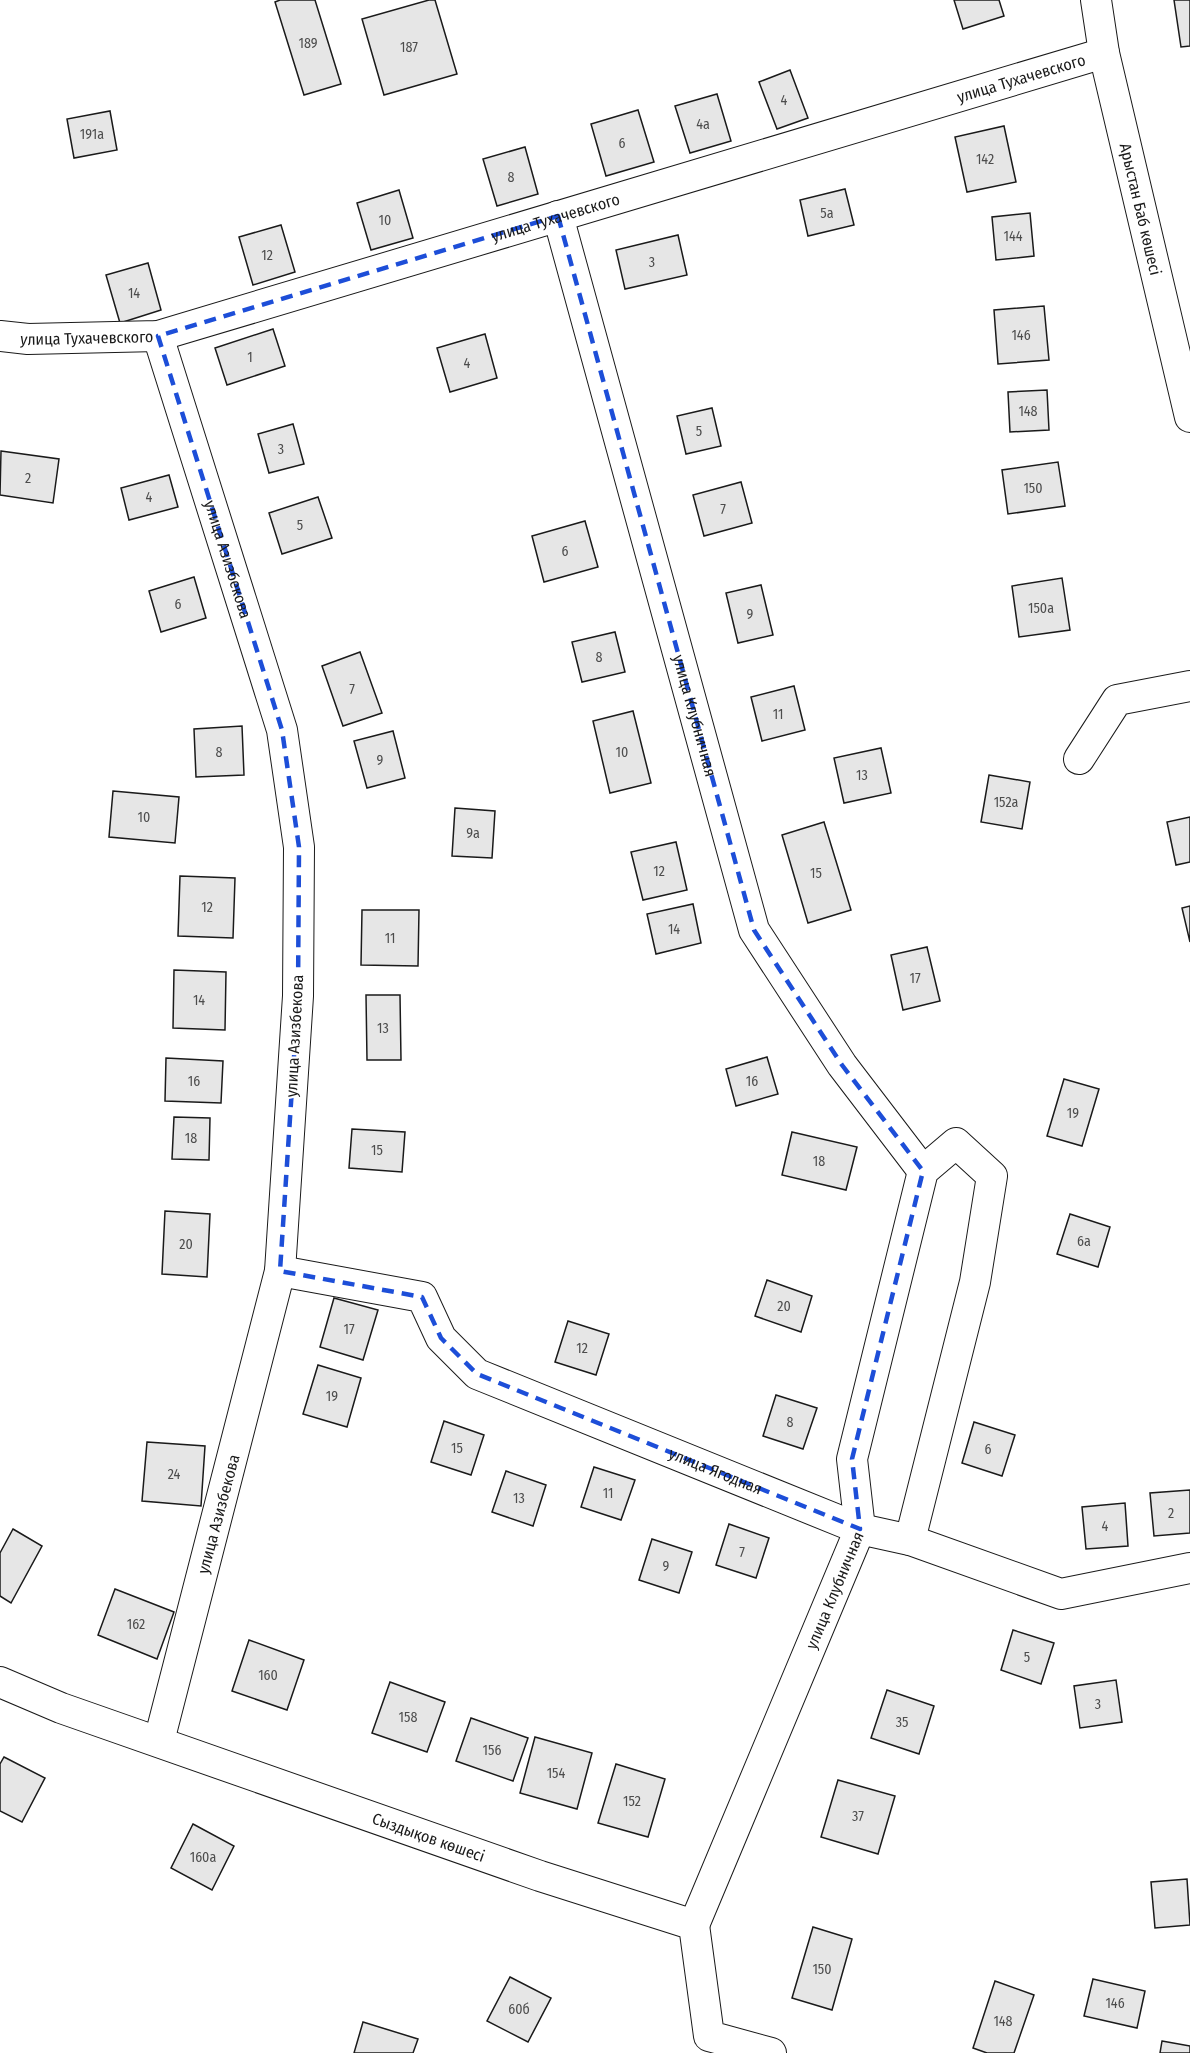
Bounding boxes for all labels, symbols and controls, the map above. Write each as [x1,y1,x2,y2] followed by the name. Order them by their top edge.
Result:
[298,35,318,52] house number: 189
[400,39,418,56] house number: 187
[955,50,1088,106] street label: улица Тухачевского
[781,92,788,109] house number: 4
[696,116,710,133] house number: 4а
[80,126,104,143] house number: 191а
[619,135,626,152] house number: 6
[1116,141,1165,277] street label: Арыстан Баб көшесі
[976,151,994,168] house number: 142
[508,169,515,186] house number: 8
[489,189,622,246] street label: улица Тухачевского
[820,205,834,222] house number: 5а
[379,212,391,229] house number: 10
[1003,228,1023,245] house number: 144
[261,247,273,264] house number: 12
[649,254,655,271] house number: 3
[128,285,140,302] house number: 14
[19,327,154,349] street label: улица Тухачевского
[1011,327,1031,344] house number: 146
[247,349,253,366] house number: 1
[464,355,471,372] house number: 4
[1018,403,1038,420] house number: 148
[696,423,702,440] house number: 5
[278,441,284,458] house number: 3
[25,470,31,487] house number: 2
[1023,480,1043,497] house number: 150
[146,489,153,506] house number: 4
[200,498,255,621] street label: улица Азизбекова
[720,501,726,518] house number: 7
[297,517,303,534] house number: 5
[562,543,569,560] house number: 6
[175,596,182,613] house number: 6
[1028,600,1054,617] house number: 150а
[747,606,754,623] house number: 9
[596,649,603,666] house number: 8
[669,653,720,779] street label: улица Клубничная
[349,681,355,698] house number: 7
[773,706,783,723] house number: 11
[216,744,223,761] house number: 8
[616,744,628,761] house number: 10
[377,752,384,769] house number: 9
[856,767,868,784] house number: 13
[994,794,1018,811] house number: 152а
[138,809,150,826] house number: 10
[466,825,480,842] house number: 9а
[653,863,665,880] house number: 12
[810,865,822,882] house number: 15
[201,899,213,916] house number: 12
[668,921,680,938] house number: 14
[385,930,395,947] house number: 11
[909,970,921,987] house number: 17
[282,974,307,1098] street label: улица Азизбекова
[193,992,205,1009] house number: 14
[377,1020,389,1037] house number: 13
[188,1073,200,1090] house number: 16
[746,1073,758,1090] house number: 16
[1067,1105,1079,1122] house number: 19
[185,1130,197,1147] house number: 18
[371,1142,383,1159] house number: 15
[813,1153,825,1170] house number: 18
[1077,1233,1091,1250] house number: 6а
[179,1236,193,1253] house number: 20
[777,1298,791,1315] house number: 20
[343,1321,355,1338] house number: 17
[576,1340,588,1357] house number: 12
[326,1388,338,1405] house number: 19
[787,1414,794,1431] house number: 8
[451,1440,463,1457] house number: 15
[985,1441,992,1458] house number: 6
[666,1444,765,1498] street label: улица Ягодная
[193,1452,244,1576] street label: улица Азизбекова
[168,1466,181,1483] house number: 24
[603,1485,613,1502] house number: 11
[513,1490,525,1507] house number: 13
[1168,1505,1174,1522] house number: 2
[1102,1518,1109,1535] house number: 4
[802,1529,868,1652] street label: улица Клубничная
[739,1544,745,1561] house number: 7
[663,1558,670,1575] house number: 9
[127,1616,145,1633] house number: 162
[1024,1649,1030,1666] house number: 5
[258,1667,278,1684] house number: 160
[1095,1696,1101,1713] house number: 3
[399,1709,417,1726] house number: 158
[896,1714,908,1731] house number: 35
[483,1742,501,1759] house number: 156
[547,1765,566,1782] house number: 154
[623,1793,641,1810] house number: 152
[852,1808,864,1825] house number: 37
[370,1809,487,1866] street label: Сыздықов көшесі
[190,1849,216,1866] house number: 160а
[812,1961,832,1978] house number: 150
[1105,1995,1125,2012] house number: 146
[508,2001,530,2018] house number: 60б
[993,2013,1013,2030] house number: 148

